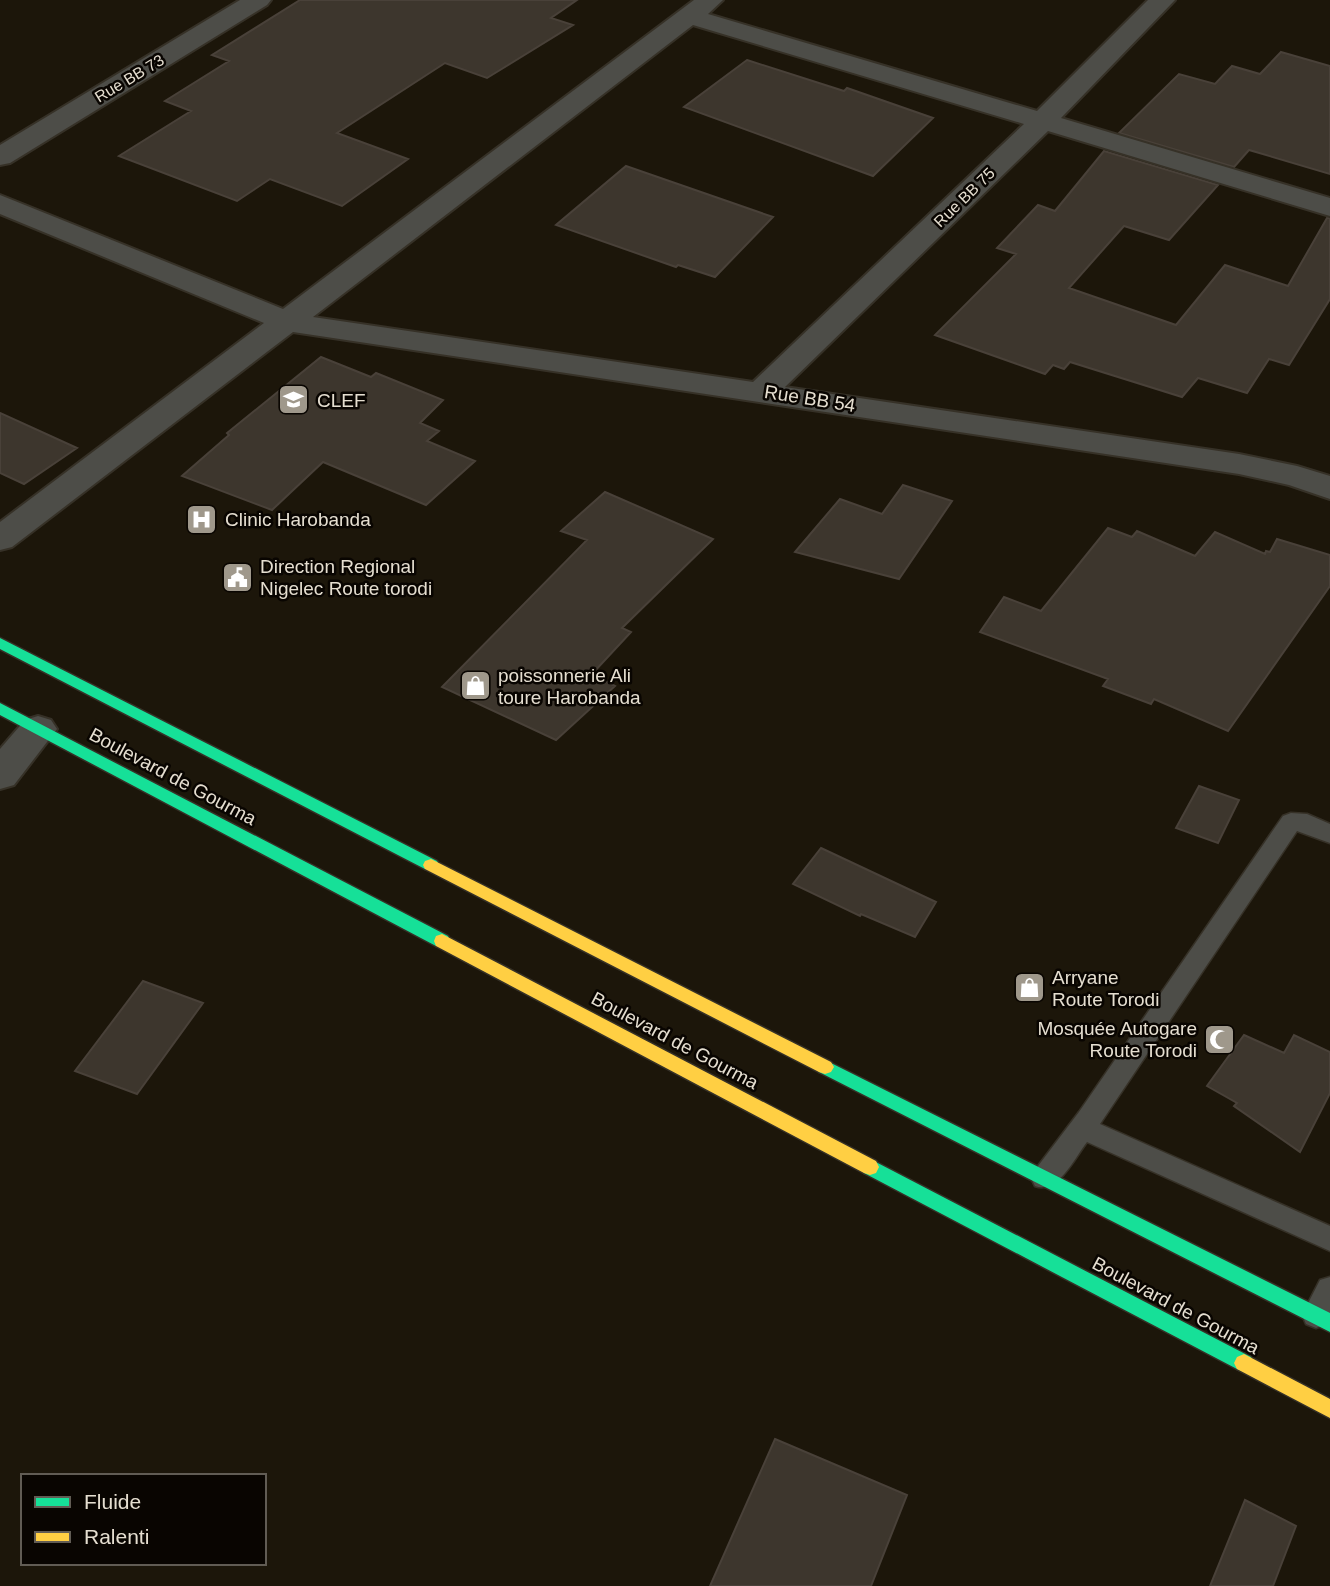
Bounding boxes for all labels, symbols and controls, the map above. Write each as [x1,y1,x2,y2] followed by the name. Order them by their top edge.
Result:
[92,51,167,106] street label: Rue BB 73
[931,164,998,230] street label: Rue BB 75
[763,381,857,416] street label: Rue BB 54
[277,383,311,417] school or university icon: CLEF
[317,390,366,411] place label: CLEF
[185,502,219,536] hospital icon: Clinic Harobanda
[225,509,371,530] place label: Clinic Harobanda
[260,556,432,599] place label: Direction Regional Nigelec Route torodi
[220,560,254,594] public building icon: Direction Regional Nigelec Route torodi
[498,665,641,708] place label: poissonnerie Ali toure Harobanda
[458,669,492,703] shop icon: poissonnerie Ali toure Harobanda
[86,724,260,830] street label: Boulevard de Gourma
[1052,967,1159,1010] place label: Arryane Route Torodi
[1012,971,1046,1005] shop icon: Arryane Route Torodi
[588,988,762,1094] street label: Boulevard de Gourma
[1037,1018,1197,1061] place label: Mosquée Autogare Route Torodi
[1203,1022,1237,1056] mosque icon: Mosquée Autogare Route Torodi
[1089,1253,1263,1359] street label: Boulevard de Gourma
[21,1474,266,1565] legend
[84,1490,141,1513] text: Fluide
[84,1525,149,1548] text: Ralenti

